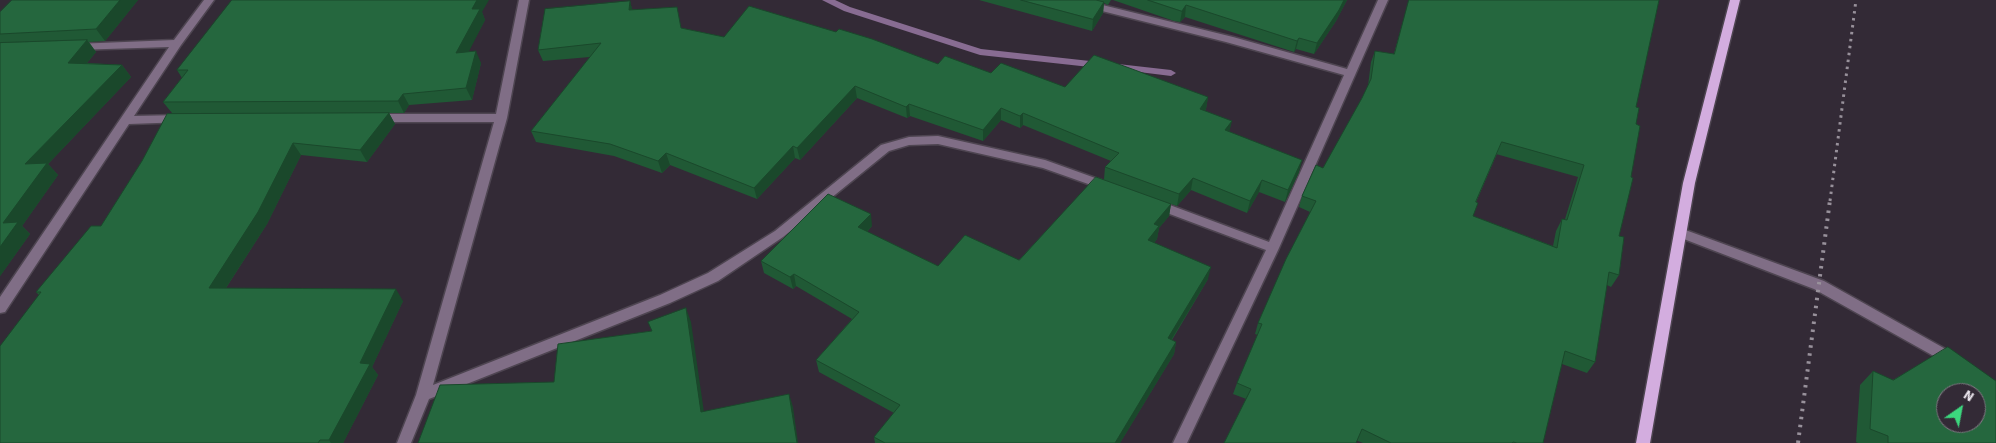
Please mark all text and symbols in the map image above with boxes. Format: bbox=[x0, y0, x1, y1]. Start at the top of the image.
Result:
north arrow bbox=[1936, 383, 1986, 433]
text: N bbox=[1959, 385, 1978, 407]

